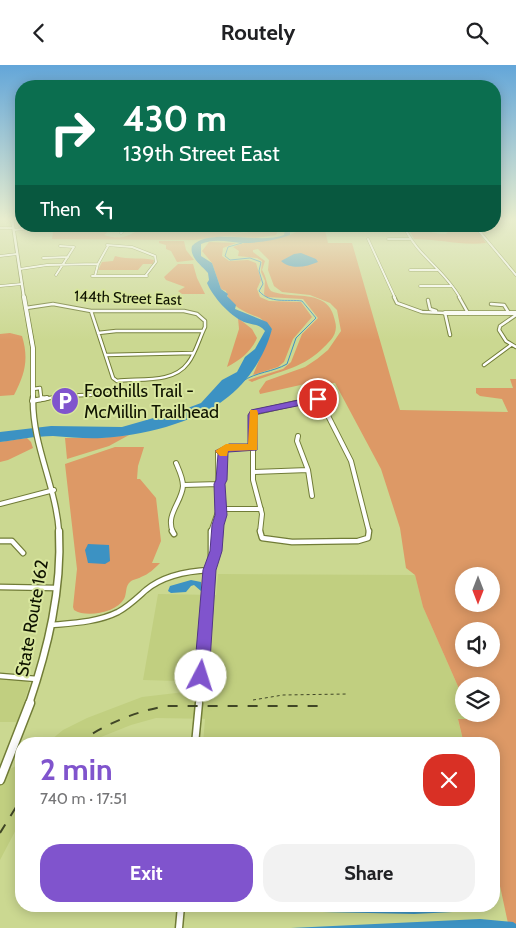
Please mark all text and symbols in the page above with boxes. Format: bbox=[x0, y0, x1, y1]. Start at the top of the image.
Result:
icon: back bbox=[25, 19, 53, 47]
text: Routely bbox=[221, 19, 295, 46]
icon: search bbox=[463, 19, 491, 47]
text: 430 m bbox=[123, 97, 227, 140]
icon: right bbox=[40, 100, 105, 165]
text: 139th Street East bbox=[123, 140, 280, 167]
icon: left bbox=[91, 195, 119, 223]
text: Then bbox=[40, 198, 81, 221]
street label: 144th Street East bbox=[74, 287, 182, 309]
pin bbox=[297, 378, 339, 420]
place label: Foothills Trail - McMillin Trailhead bbox=[84, 380, 219, 423]
icon: arrive bbox=[304, 385, 332, 413]
parking icon: Foothills Trail - McMillin Trailhead bbox=[50, 386, 80, 416]
street label: State Route 162 bbox=[11, 558, 53, 678]
north arrow bbox=[455, 567, 500, 613]
map controls bbox=[455, 567, 500, 722]
button: sound bbox=[455, 622, 500, 667]
position arrow bbox=[174, 649, 226, 701]
button: layers bbox=[455, 677, 500, 722]
text: 2 min bbox=[40, 751, 112, 788]
button: close bbox=[423, 754, 475, 806]
text: 740 m · 17:51 bbox=[40, 789, 127, 808]
button: Exit bbox=[40, 844, 253, 902]
button: Share bbox=[263, 844, 475, 902]

